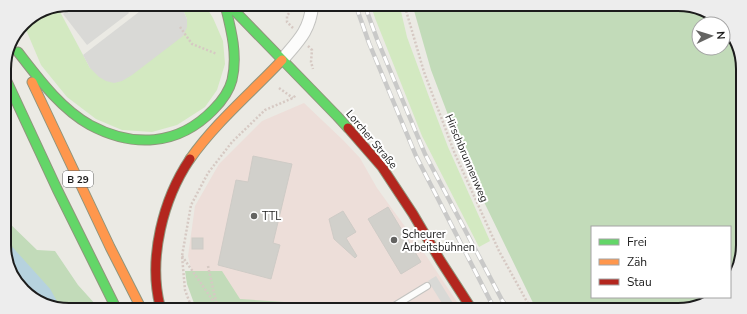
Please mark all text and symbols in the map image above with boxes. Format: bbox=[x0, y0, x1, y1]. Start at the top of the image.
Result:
north arrow bbox=[691, 16, 731, 56]
text: N bbox=[713, 31, 728, 40]
street label: Lorcher Straße bbox=[342, 107, 401, 172]
street label: Hirschbrunnenweg bbox=[441, 112, 492, 204]
road number: B 29 bbox=[63, 171, 93, 187]
place label: TTL bbox=[262, 209, 281, 224]
marker: TTL bbox=[249, 211, 259, 221]
legend bbox=[591, 226, 731, 298]
place label: Scheurer Arbeitsbühnen bbox=[402, 227, 475, 255]
text: Frei bbox=[627, 234, 647, 250]
marker: Scheurer Arbeitsbühnen bbox=[389, 235, 399, 245]
text: Zäh bbox=[627, 254, 647, 270]
text: Stau bbox=[627, 274, 652, 290]

